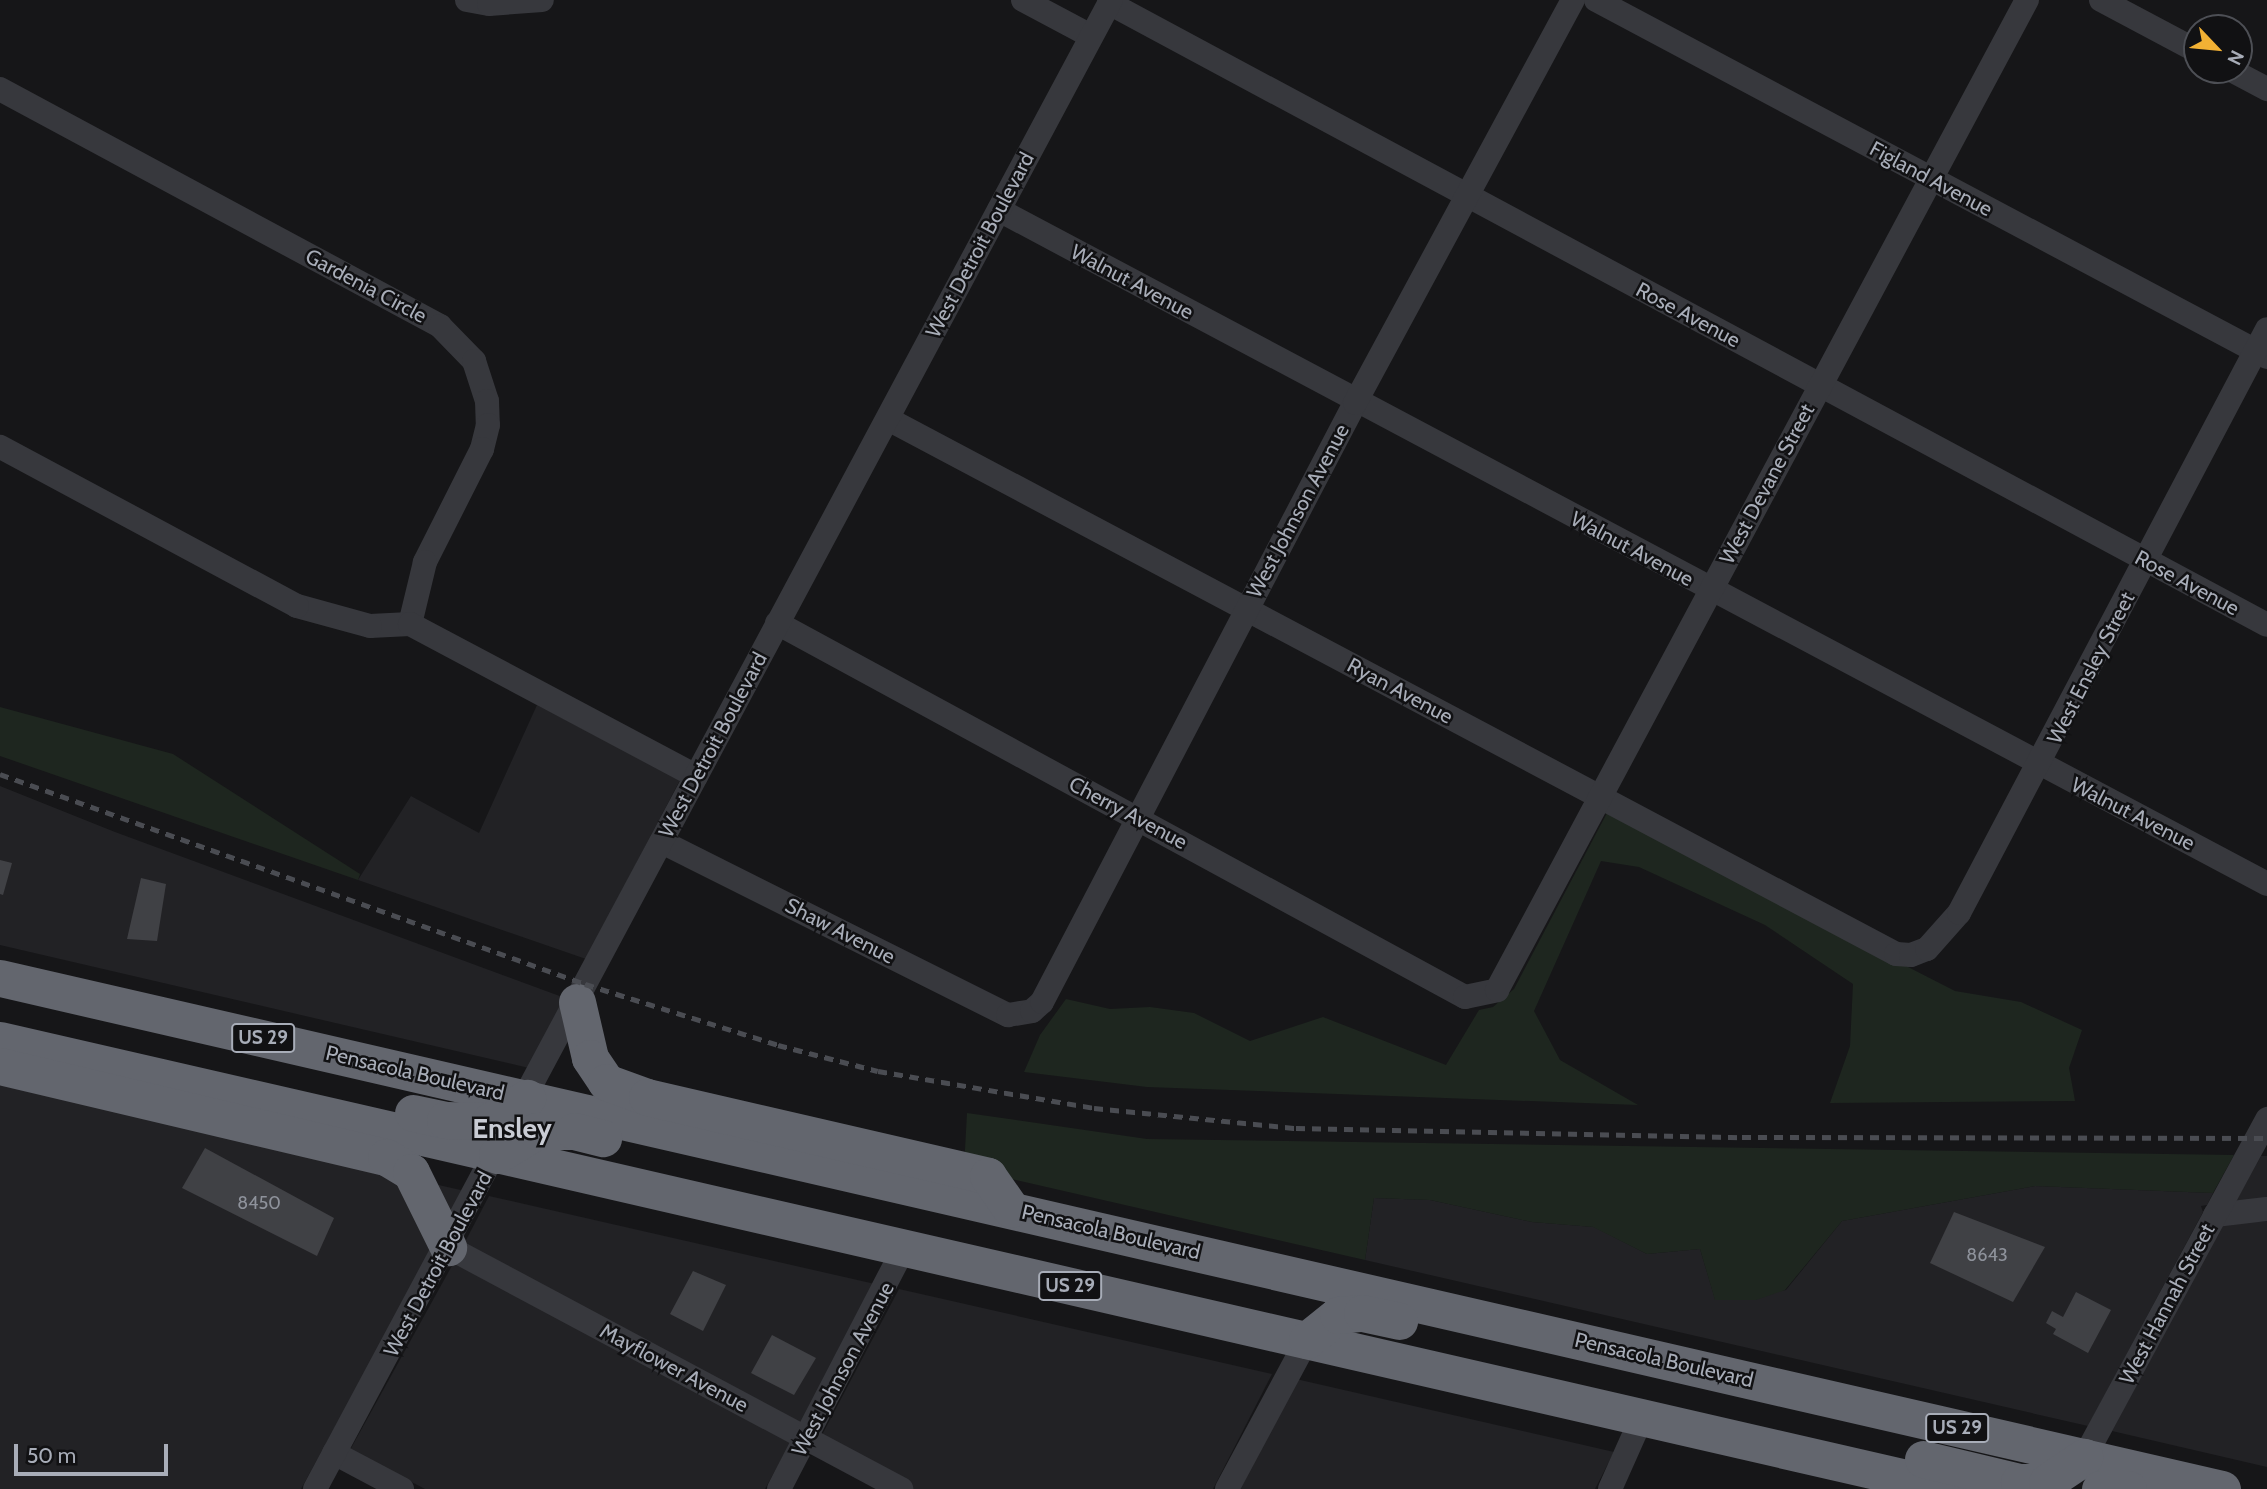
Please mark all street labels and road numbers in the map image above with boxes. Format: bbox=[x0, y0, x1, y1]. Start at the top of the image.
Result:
street label: Figland Avenue bbox=[1865, 136, 1997, 222]
street label: West Detroit Boulevard bbox=[920, 148, 1040, 342]
street label: Walnut Avenue bbox=[1066, 239, 1198, 325]
street label: Gardenia Circle bbox=[301, 244, 431, 328]
street label: Rose Avenue bbox=[1632, 277, 1744, 353]
street label: West Devane Street bbox=[1714, 400, 1820, 568]
street label: West Johnson Avenue bbox=[1241, 420, 1355, 602]
street label: Walnut Avenue bbox=[1566, 506, 1698, 592]
street label: Rose Avenue bbox=[2131, 545, 2243, 621]
street label: West Ensley Street bbox=[2042, 588, 2140, 748]
street label: West Detroit Boulevard bbox=[653, 648, 773, 842]
street label: Ryan Avenue bbox=[1343, 653, 1457, 729]
street label: Cherry Avenue bbox=[1065, 771, 1191, 855]
street label: Walnut Avenue bbox=[2067, 772, 2199, 856]
street label: Shaw Avenue bbox=[781, 893, 899, 969]
road number: US 29 bbox=[230, 1022, 296, 1054]
street label: Pensacola Boulevard bbox=[323, 1040, 507, 1106]
street label: West Detroit Boulevard bbox=[378, 1167, 498, 1361]
street label: Pensacola Boulevard bbox=[1019, 1199, 1203, 1265]
street label: West Hannah Street bbox=[2114, 1219, 2220, 1389]
road number: US 29 bbox=[1037, 1270, 1103, 1302]
street label: West Johnson Avenue bbox=[786, 1278, 900, 1460]
street label: Mayflower Avenue bbox=[596, 1318, 752, 1418]
street label: Pensacola Boulevard bbox=[1572, 1327, 1756, 1393]
road number: US 29 bbox=[1924, 1412, 1990, 1444]

